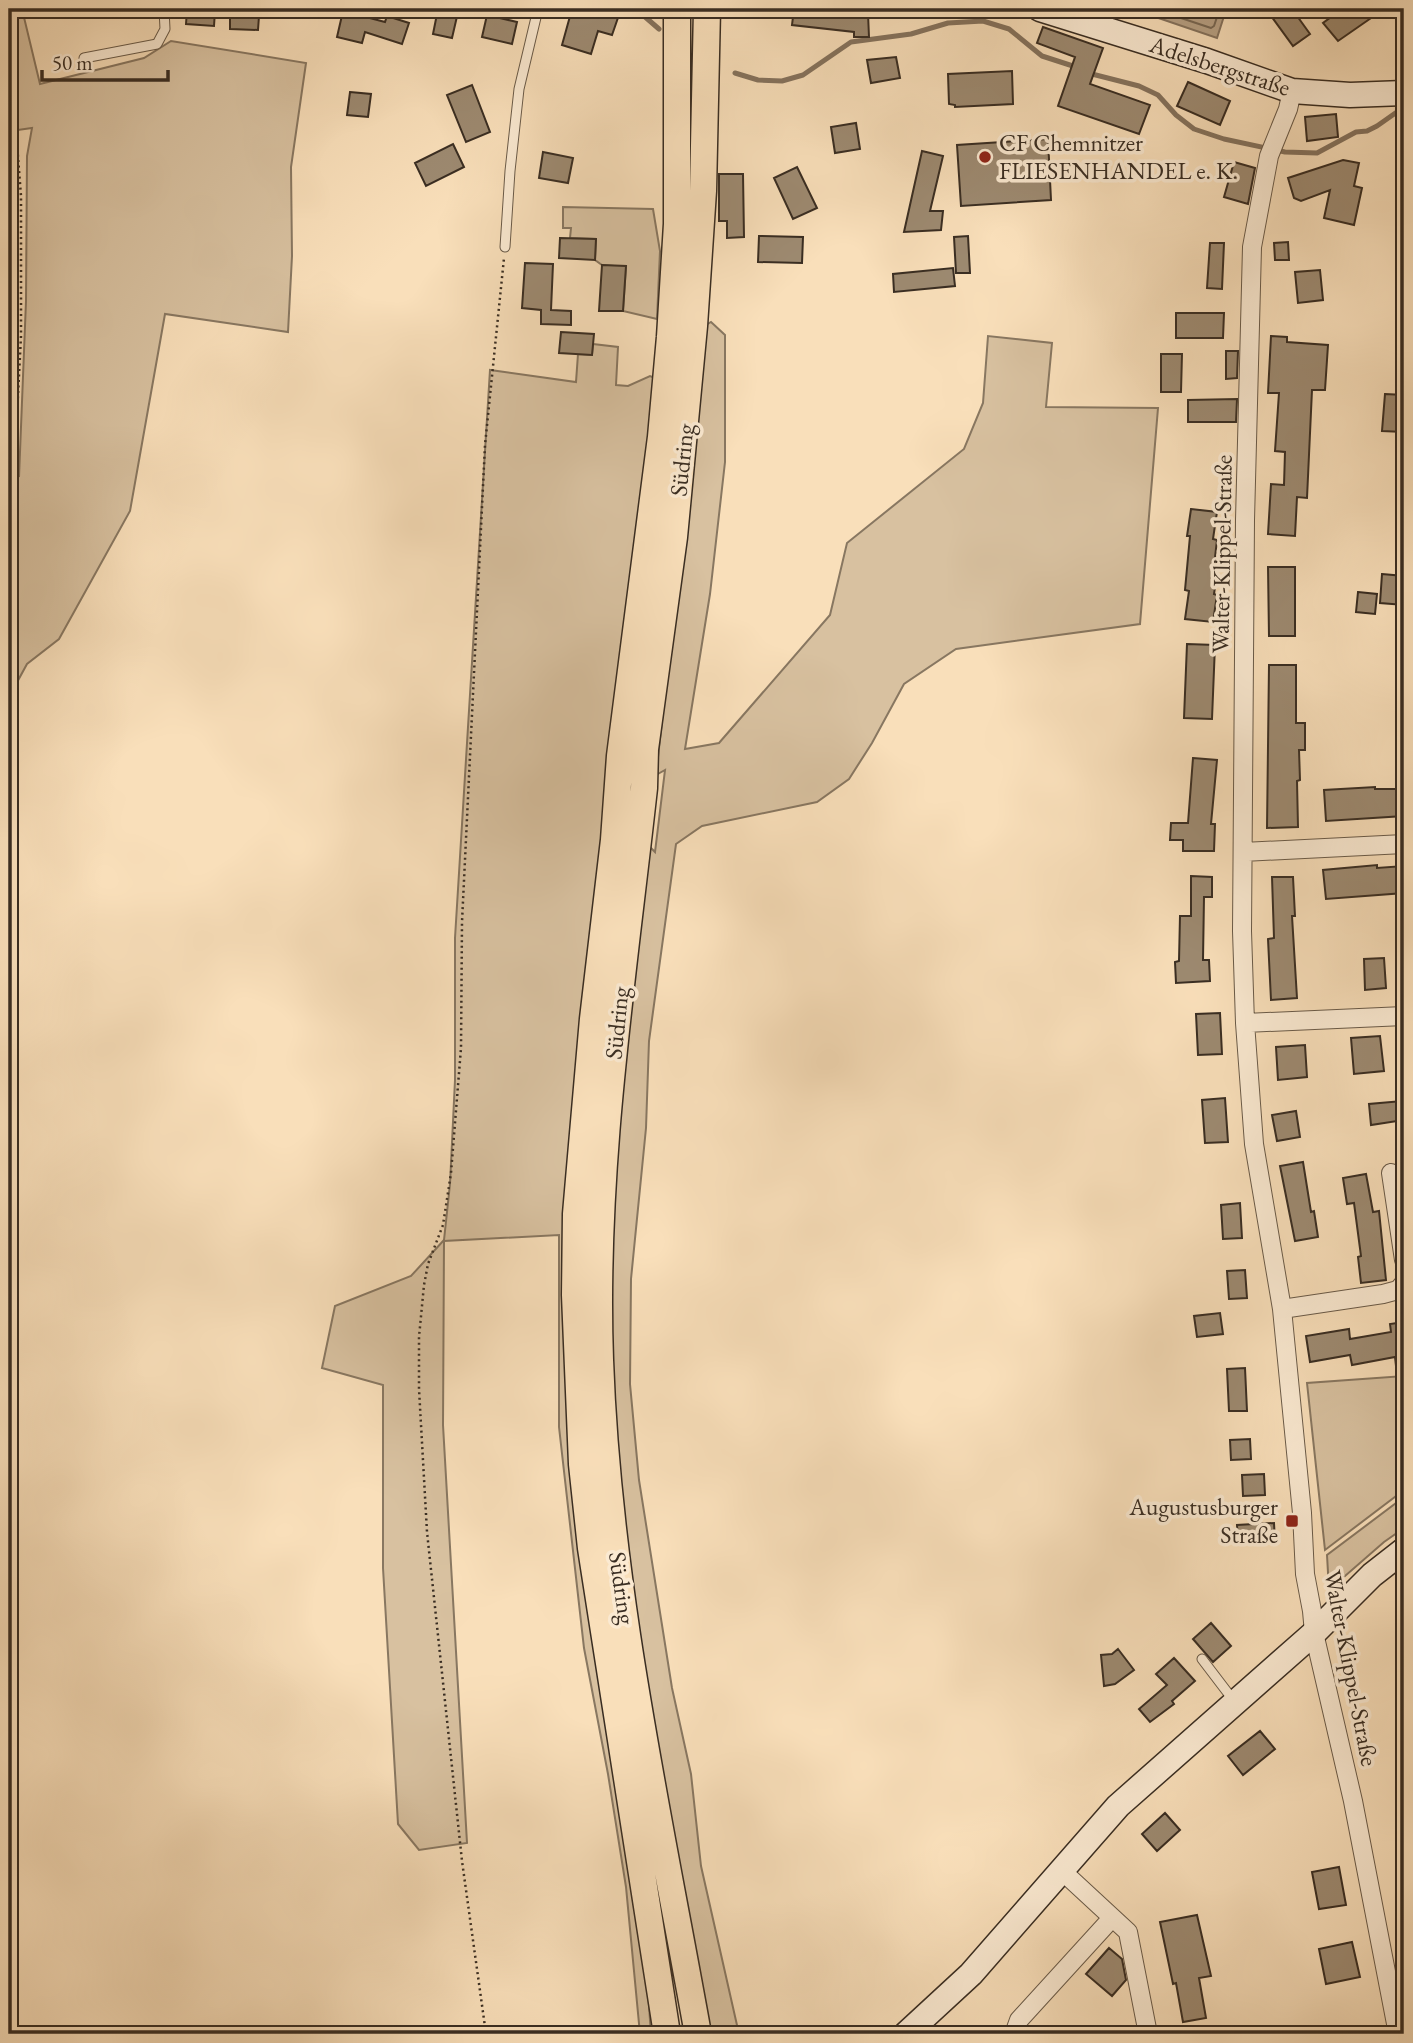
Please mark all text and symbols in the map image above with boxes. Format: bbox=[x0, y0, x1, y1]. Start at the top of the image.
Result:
street label: Adelsbergstraße bbox=[1145, 28, 1294, 103]
scale bar bbox=[42, 38, 168, 82]
text: 50 m bbox=[52, 49, 93, 76]
place label: CF Chemnitzer FLIESENHANDEL e. K. bbox=[999, 127, 1238, 186]
marker: CF Chemnitzer FLIESENHANDEL e. K. bbox=[977, 149, 993, 165]
street label: Südring bbox=[662, 421, 701, 498]
street label: Walter-Klippel-Straße bbox=[1204, 454, 1239, 654]
street label: Südring bbox=[597, 984, 636, 1061]
place label: Augustusburger Straße bbox=[1128, 1491, 1278, 1550]
marker: Augustusburger Straße bbox=[1284, 1513, 1300, 1529]
street label: Südring bbox=[602, 1550, 643, 1627]
street label: Walter-Klippel-Straße bbox=[1317, 1567, 1386, 1768]

